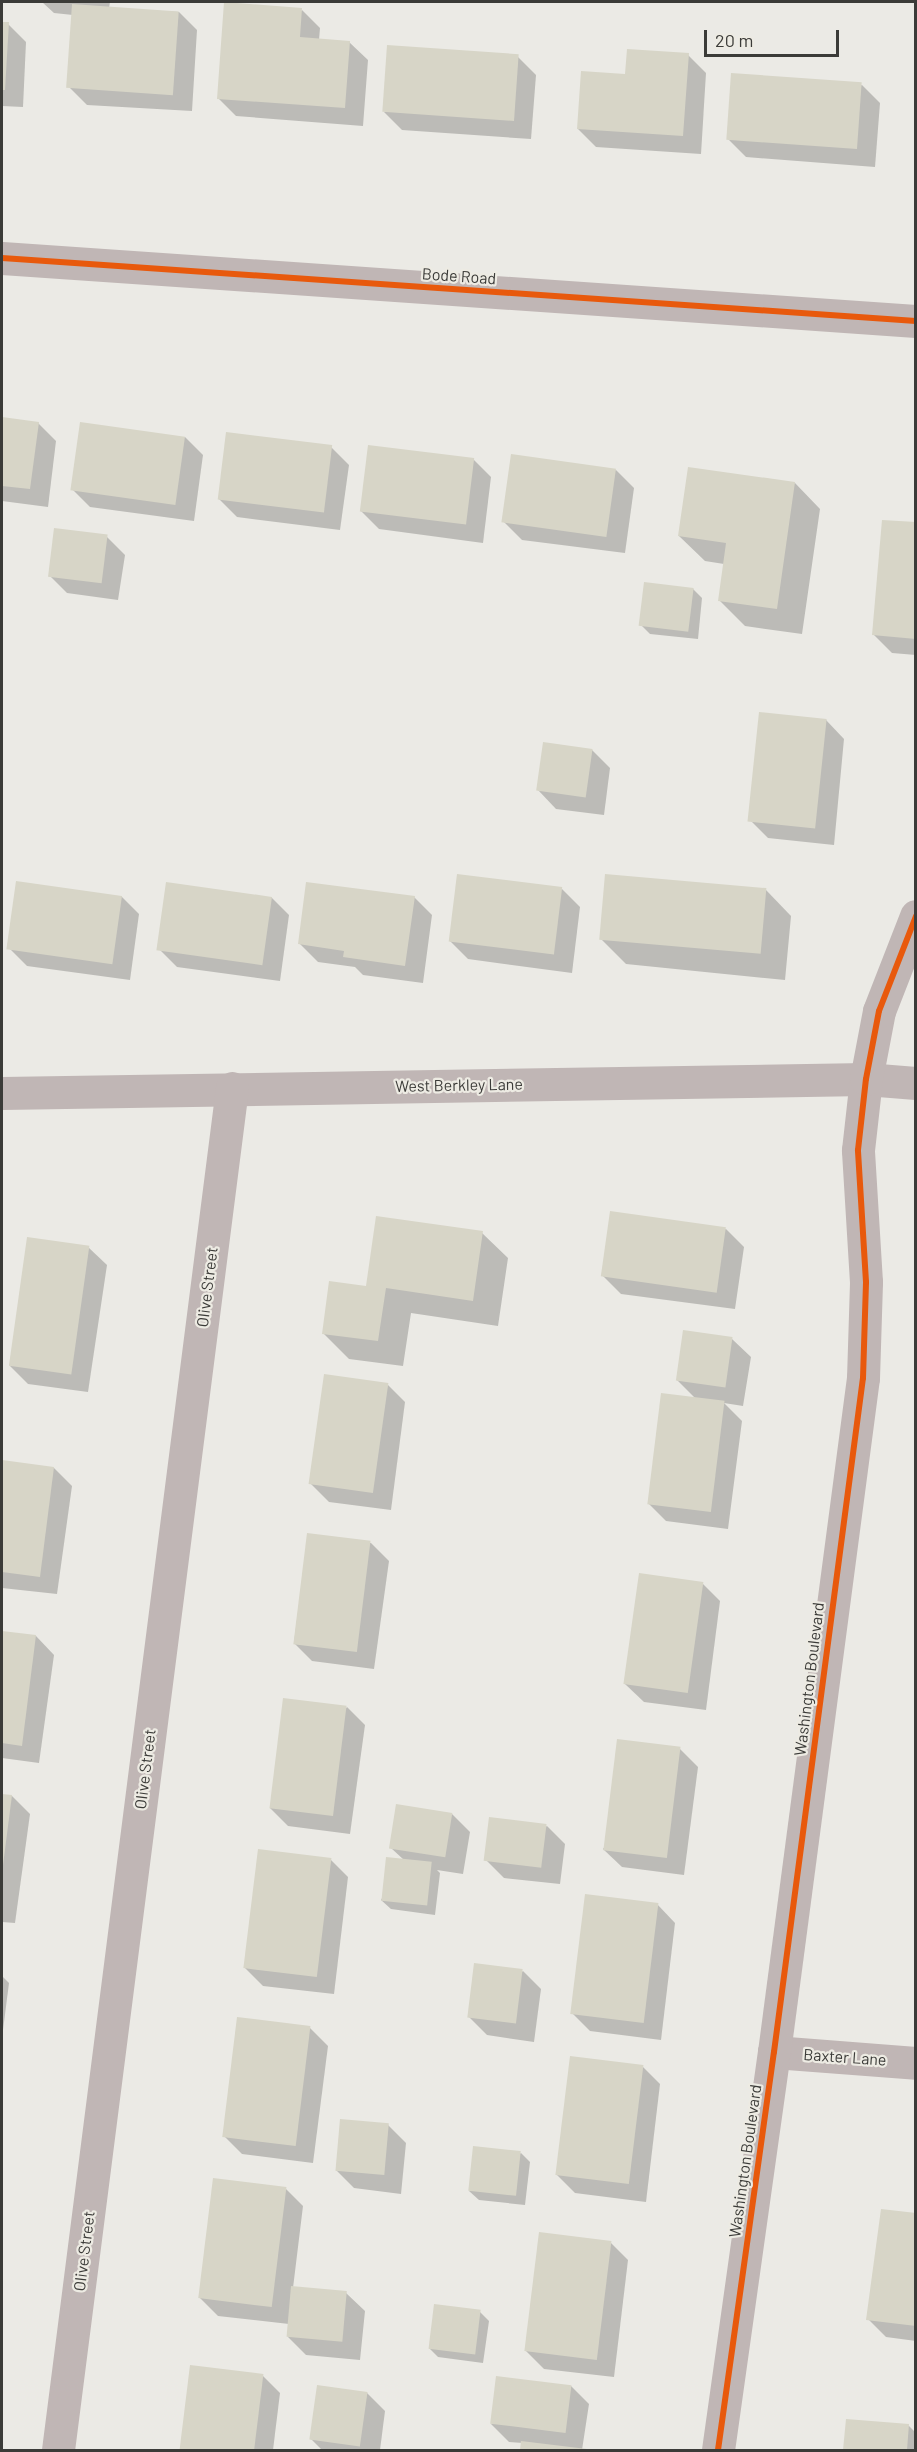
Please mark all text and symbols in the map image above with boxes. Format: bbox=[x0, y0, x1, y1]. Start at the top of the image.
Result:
scale bar bbox=[707, 18, 842, 56]
text: 20 m bbox=[715, 29, 753, 51]
street label: Bode Road bbox=[421, 264, 497, 288]
street label: West Berkley Lane bbox=[395, 1074, 523, 1096]
street label: Olive Street bbox=[193, 1246, 221, 1328]
street label: Washington Boulevard bbox=[790, 1601, 828, 1757]
street label: Olive Street bbox=[131, 1728, 159, 1810]
street label: Baxter Lane bbox=[803, 2045, 887, 2069]
street label: Washington Boulevard bbox=[725, 2083, 765, 2239]
street label: Olive Street bbox=[70, 2210, 98, 2292]

